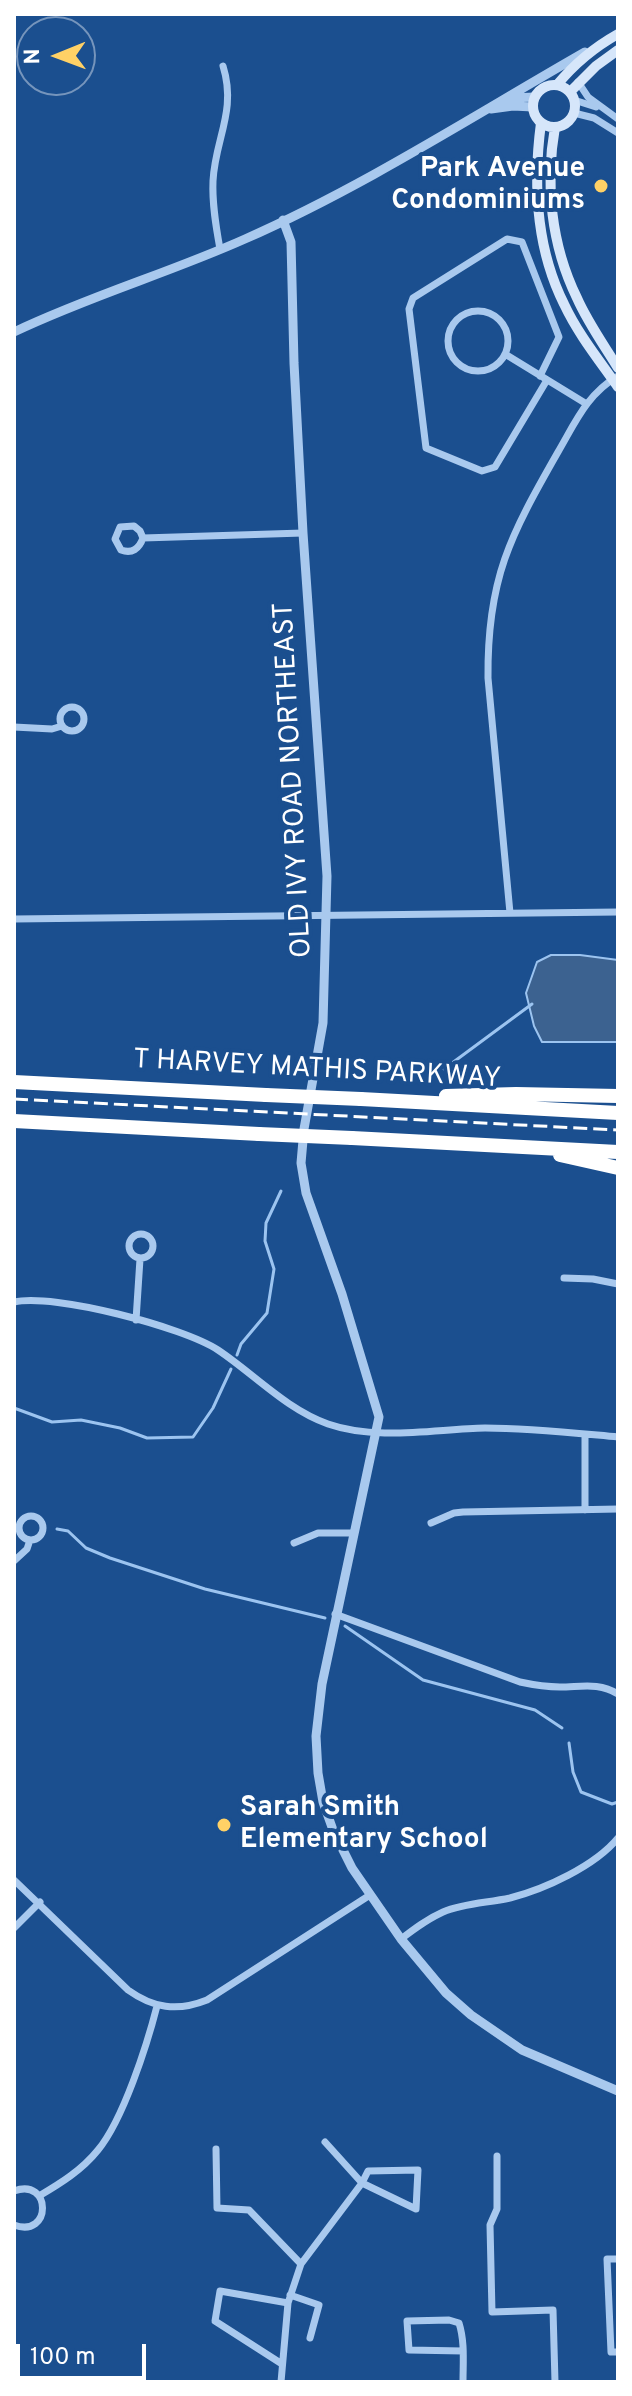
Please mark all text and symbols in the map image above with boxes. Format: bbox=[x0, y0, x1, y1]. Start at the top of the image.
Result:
north arrow bbox=[16, 16, 96, 96]
text: N bbox=[20, 48, 47, 65]
place label: Park Avenue Condominiums bbox=[391, 153, 585, 219]
marker: Park Avenue Condominiums bbox=[592, 177, 610, 195]
street label: OLD IVY ROAD NORTHEAST bbox=[269, 601, 321, 959]
street label: T HARVEY MATHIS PARKWAY bbox=[132, 1045, 502, 1097]
place label: Sarah Smith Elementary School bbox=[240, 1792, 488, 1858]
marker: Sarah Smith Elementary School bbox=[215, 1816, 233, 1834]
scale bar bbox=[20, 2328, 150, 2378]
text: 100 m bbox=[30, 2343, 96, 2373]

